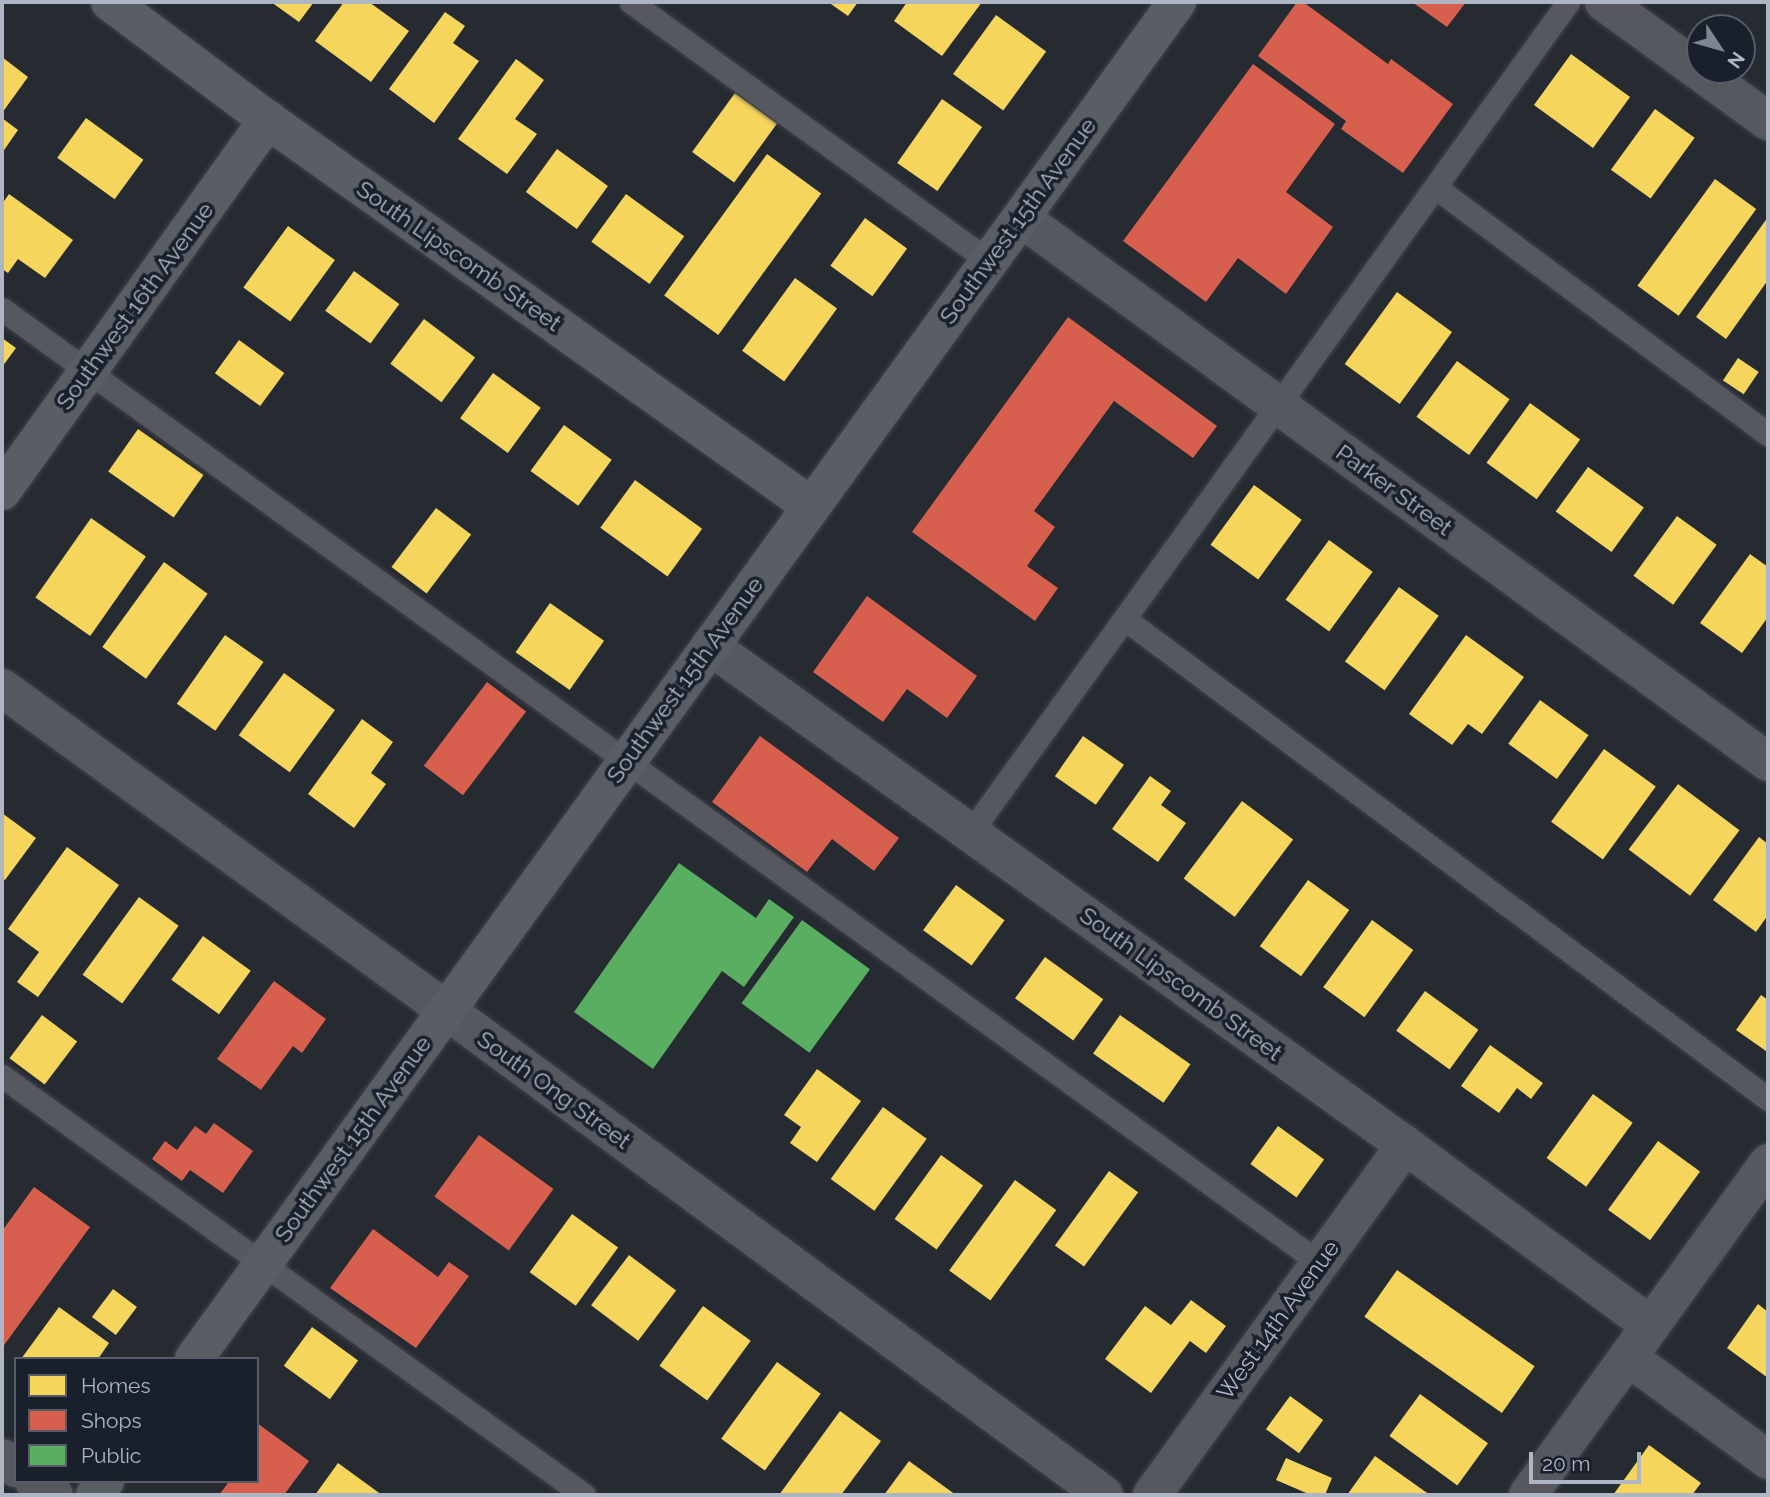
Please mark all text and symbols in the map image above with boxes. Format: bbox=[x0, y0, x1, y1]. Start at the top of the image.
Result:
north arrow bbox=[1686, 14, 1756, 84]
text: N bbox=[1723, 48, 1750, 72]
street label: Southwest 15th Avenue bbox=[934, 112, 1102, 330]
street label: South Lipscomb Street bbox=[351, 175, 567, 337]
street label: Southwest 16th Avenue bbox=[50, 197, 220, 415]
street label: Parker Street bbox=[1330, 438, 1458, 542]
street label: Southwest 15th Avenue bbox=[601, 571, 769, 789]
street label: South Lipscomb Street bbox=[1075, 901, 1287, 1067]
street label: South Ong Street bbox=[472, 1025, 636, 1155]
street label: Southwest 15th Avenue bbox=[269, 1030, 437, 1248]
street label: West 14th Avenue bbox=[1211, 1235, 1345, 1405]
legend bbox=[14, 1357, 259, 1483]
text: Homes bbox=[81, 1373, 151, 1398]
text: Shops bbox=[81, 1408, 142, 1433]
scale bar bbox=[1532, 1438, 1644, 1482]
text: Public bbox=[81, 1443, 141, 1468]
text: 20 m bbox=[1542, 1451, 1590, 1476]

